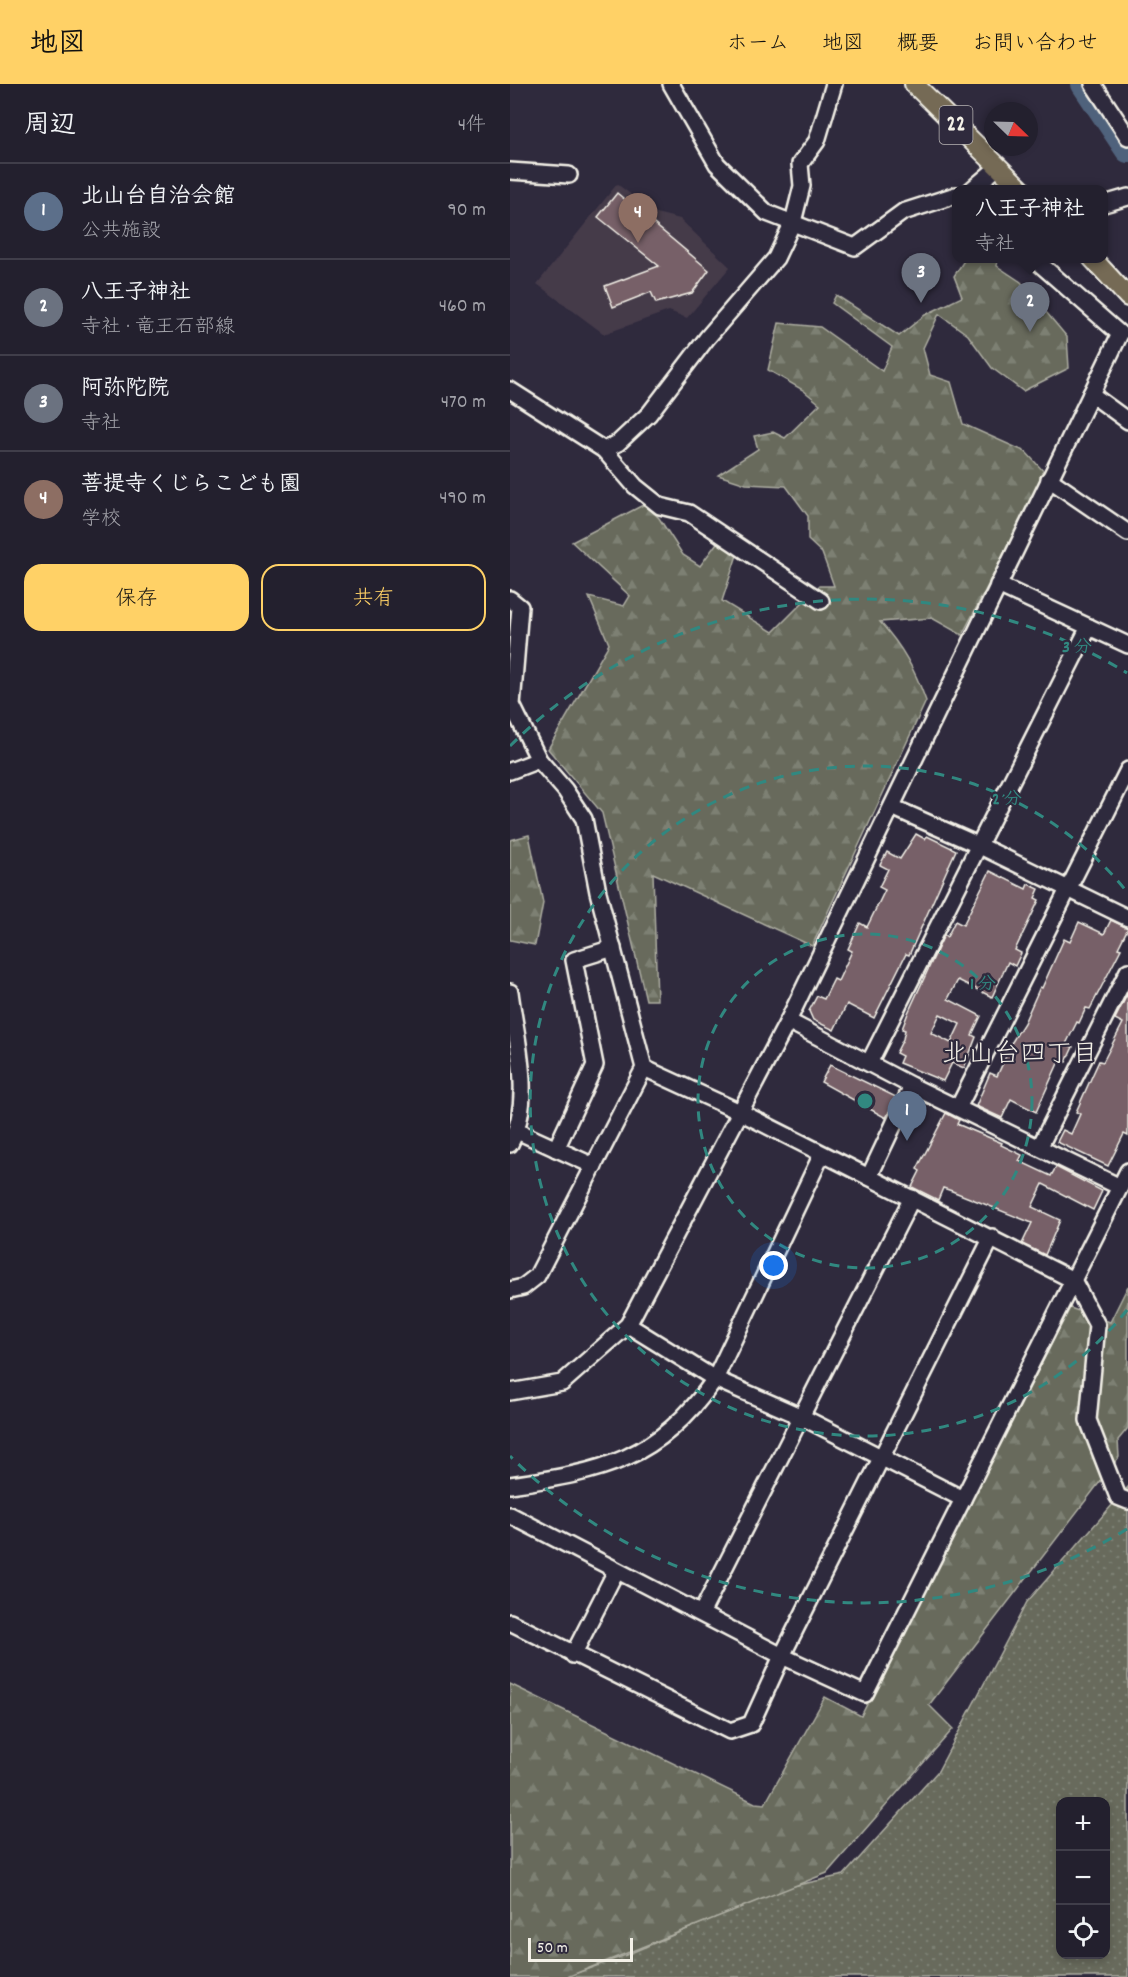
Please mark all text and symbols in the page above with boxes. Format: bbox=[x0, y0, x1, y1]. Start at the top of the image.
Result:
text: 地図 bbox=[30, 26, 86, 66]
text: ホーム bbox=[727, 30, 789, 60]
text: 地図 bbox=[822, 30, 864, 60]
text: 概要 bbox=[897, 30, 939, 60]
text: お問い合わせ bbox=[972, 30, 1098, 60]
north arrow bbox=[984, 102, 1038, 156]
road number: 22 bbox=[940, 106, 972, 144]
text: 周辺 bbox=[24, 108, 76, 145]
text: 4件 bbox=[458, 112, 486, 140]
text: 北山台自治会館 bbox=[81, 182, 235, 213]
popup bbox=[952, 185, 1108, 263]
pin: 4 bbox=[618, 194, 658, 243]
text: 八王子神社 bbox=[975, 195, 1085, 226]
text: 1 bbox=[41, 197, 46, 225]
text: 90 m bbox=[448, 197, 486, 225]
text: 公共施設 bbox=[81, 218, 161, 246]
text: 寺社 bbox=[975, 231, 1015, 259]
pin: 3 bbox=[902, 254, 940, 303]
text: 八王子神社 bbox=[81, 278, 191, 309]
pin: 2 bbox=[1010, 282, 1050, 332]
text: 2 bbox=[39, 293, 48, 321]
text: 460 m bbox=[439, 293, 486, 321]
text: 寺社 · 竜王石部線 bbox=[81, 314, 235, 342]
text: 阿弥陀院 bbox=[81, 374, 169, 405]
text: 3 bbox=[39, 389, 48, 417]
text: 470 m bbox=[441, 389, 486, 417]
text: 寺社 bbox=[81, 410, 121, 438]
text: 菩提寺くじらこども園 bbox=[81, 470, 301, 501]
text: 4 bbox=[39, 485, 48, 513]
text: 490 m bbox=[439, 485, 486, 513]
text: 学校 bbox=[81, 506, 121, 534]
button: 保存 bbox=[24, 564, 249, 631]
button: 共有 bbox=[261, 564, 486, 631]
text: 3 分 bbox=[1062, 636, 1092, 661]
text: 2 分 bbox=[992, 788, 1022, 813]
text: 1 分 bbox=[970, 973, 996, 998]
district label: 北山台四丁目 bbox=[942, 1037, 1098, 1074]
centre of rings bbox=[855, 1091, 875, 1111]
pin: 1 bbox=[888, 1092, 926, 1141]
your location bbox=[759, 1251, 788, 1280]
map controls bbox=[1056, 1797, 1110, 1959]
button: + bbox=[1056, 1797, 1110, 1851]
button: − bbox=[1056, 1851, 1110, 1905]
button: locate bbox=[1056, 1905, 1110, 1959]
scale bar bbox=[528, 1935, 633, 1962]
text: 50 m bbox=[537, 1937, 568, 1960]

